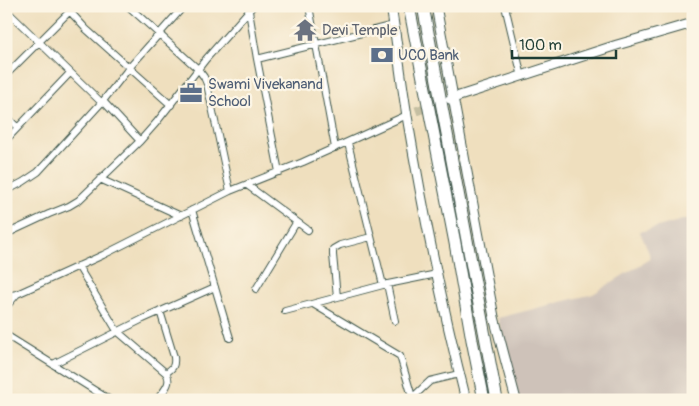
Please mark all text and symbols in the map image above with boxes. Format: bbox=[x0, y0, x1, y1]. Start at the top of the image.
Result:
temple icon: Devi Temple bbox=[292, 17, 318, 43]
place label: Devi Temple bbox=[322, 21, 398, 40]
scale bar bbox=[512, 28, 615, 60]
text: 100 m bbox=[519, 36, 562, 55]
bank icon: UCO Bank bbox=[369, 42, 395, 68]
place label: UCO Bank bbox=[398, 46, 460, 65]
place label: Swami Vivekanand School bbox=[208, 75, 323, 111]
office icon: Swami Vivekanand School bbox=[178, 80, 204, 106]

